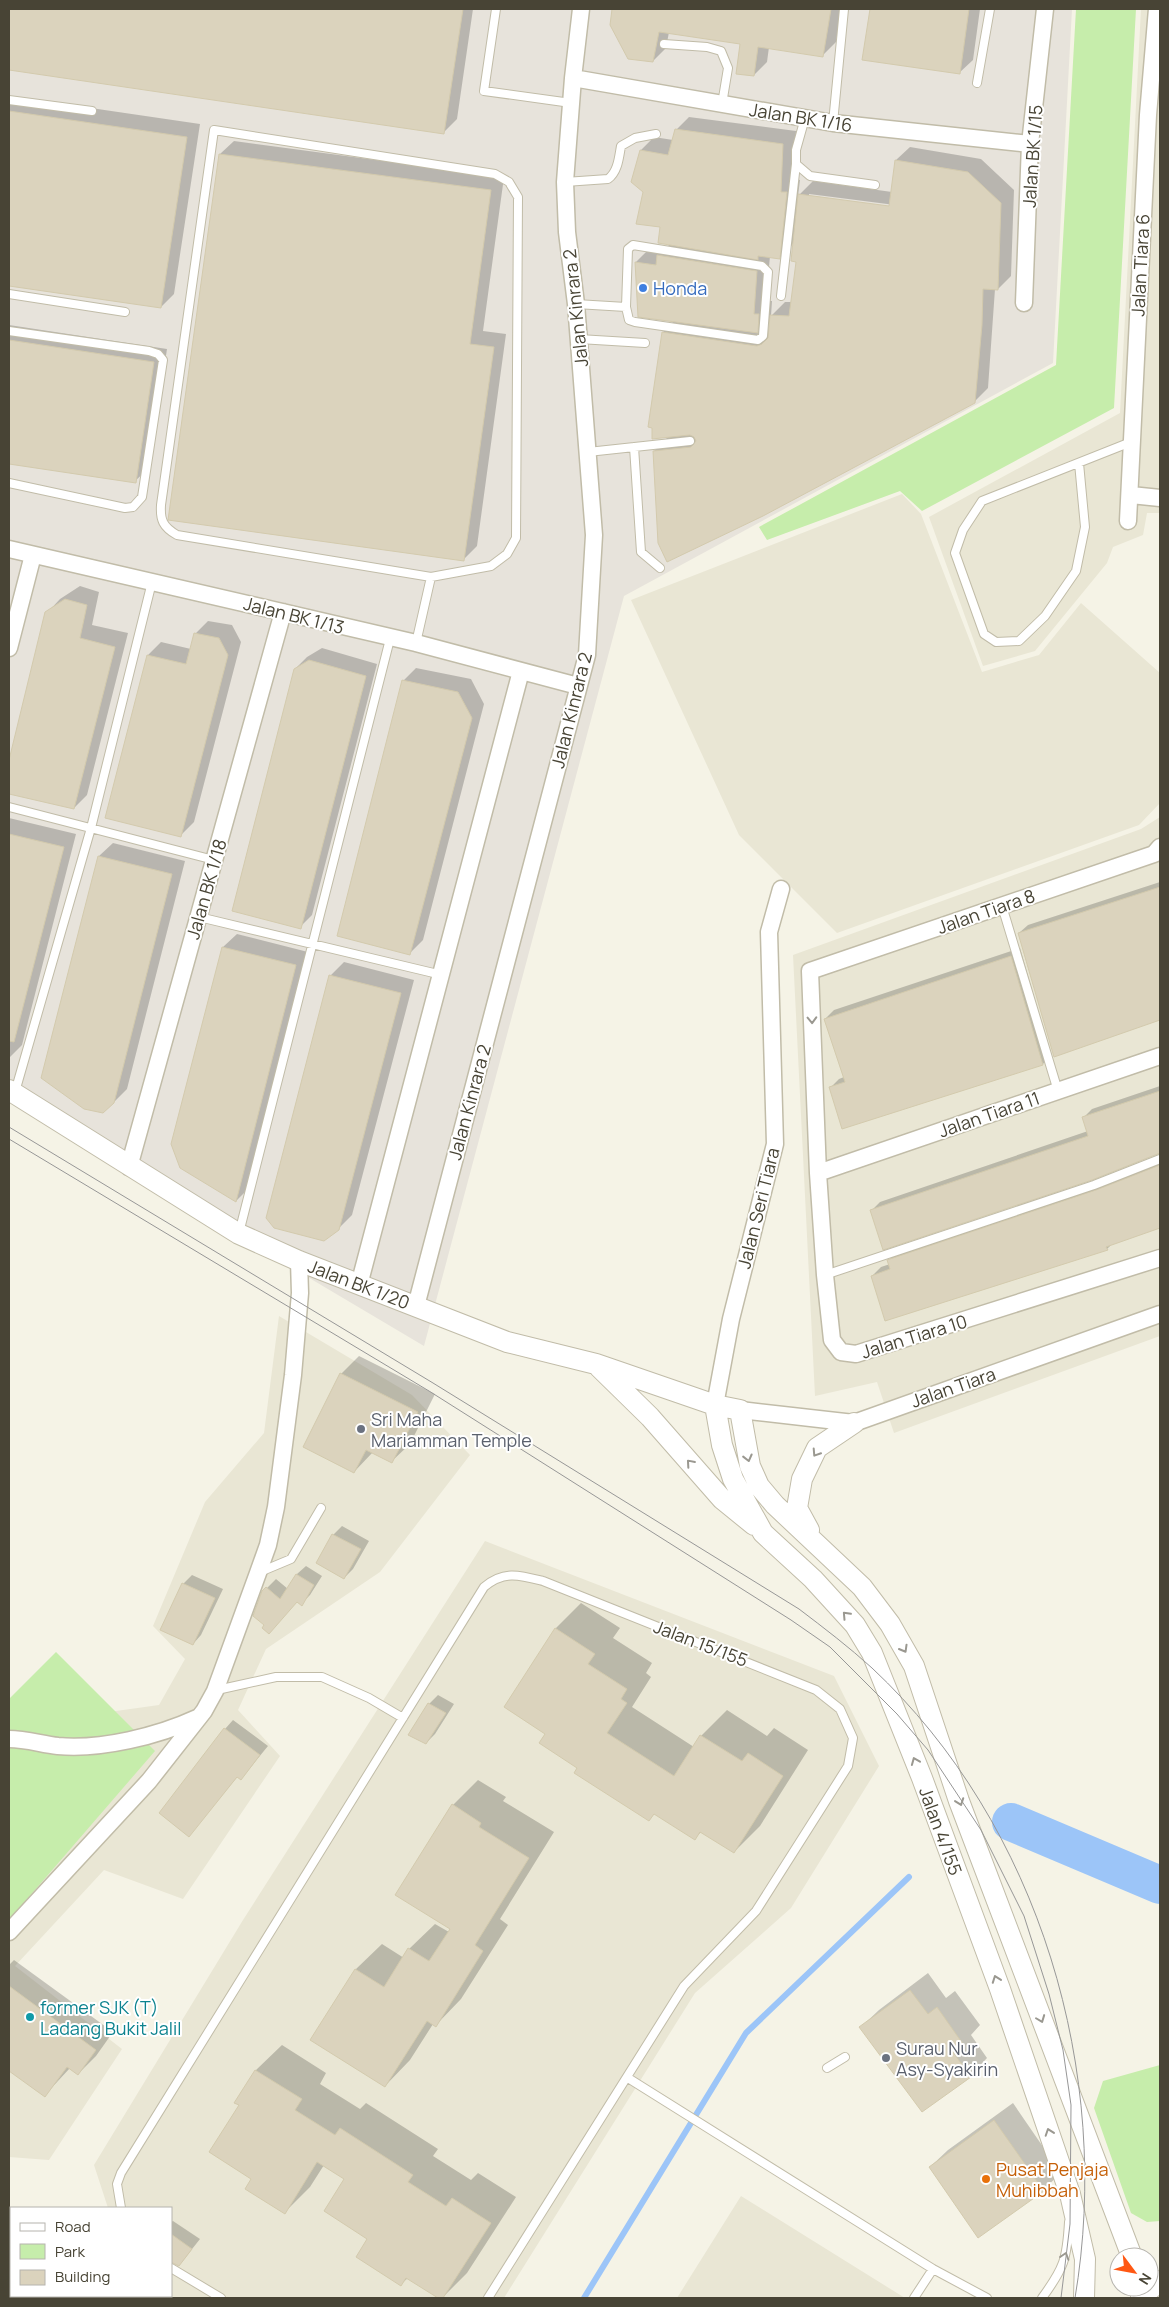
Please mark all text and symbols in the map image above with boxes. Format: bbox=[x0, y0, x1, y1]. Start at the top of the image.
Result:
street label: Jalan BK 1/16 bbox=[748, 97, 854, 137]
street label: Jalan BK 1/15 bbox=[1016, 104, 1048, 208]
street label: Jalan Tiara 6 bbox=[1125, 213, 1155, 317]
street label: Jalan Kinrara 2 bbox=[557, 248, 593, 368]
place label: Honda bbox=[653, 276, 707, 300]
marker: Honda bbox=[637, 282, 649, 294]
street label: Jalan BK 1/13 bbox=[241, 591, 347, 639]
street label: Jalan Kinrara 2 bbox=[545, 650, 597, 770]
street label: Jalan BK 1/18 bbox=[180, 836, 232, 942]
street label: Jalan Tiara 8 bbox=[934, 883, 1038, 939]
one-way arrow bbox=[807, 1016, 817, 1024]
street label: Jalan Kinrara 2 bbox=[442, 1042, 496, 1162]
street label: Jalan Tiara 11 bbox=[935, 1085, 1043, 1143]
street label: Jalan Seri Tiara bbox=[731, 1145, 785, 1271]
street label: Jalan BK 1/20 bbox=[305, 1254, 413, 1314]
street label: Jalan Tiara 10 bbox=[858, 1309, 970, 1363]
street label: Jalan Tiara bbox=[908, 1361, 998, 1413]
place label: Sri Maha Mariamman Temple bbox=[371, 1407, 532, 1452]
marker: Sri Maha Mariamman Temple bbox=[355, 1423, 367, 1435]
one-way arrow bbox=[813, 1447, 822, 1457]
one-way arrow bbox=[742, 1454, 753, 1463]
one-way arrow bbox=[688, 1460, 696, 1469]
one-way arrow bbox=[843, 1611, 852, 1620]
street label: Jalan 15/155 bbox=[650, 1614, 752, 1672]
one-way arrow bbox=[898, 1644, 908, 1653]
one-way arrow bbox=[911, 1757, 921, 1766]
street label: Jalan 4/155 bbox=[914, 1784, 968, 1878]
one-way arrow bbox=[954, 1797, 964, 1805]
one-way arrow bbox=[992, 1975, 1002, 1983]
place label: former SJK (T) Ladang Bukit Jalil bbox=[40, 1995, 181, 2040]
marker: former SJK (T) Ladang Bukit Jalil bbox=[24, 2011, 36, 2023]
one-way arrow bbox=[1035, 2015, 1045, 2023]
place label: Surau Nur Asy-Syakirin bbox=[896, 2036, 998, 2081]
marker: Surau Nur Asy-Syakirin bbox=[880, 2052, 892, 2064]
one-way arrow bbox=[1044, 2129, 1054, 2137]
place label: Pusat Penjaja Muhibbah bbox=[996, 2157, 1109, 2202]
marker: Pusat Penjaja Muhibbah bbox=[980, 2173, 992, 2185]
legend bbox=[10, 2207, 172, 2297]
text: Road bbox=[55, 2216, 91, 2237]
text: Park bbox=[55, 2241, 85, 2262]
north arrow bbox=[1109, 2247, 1159, 2297]
one-way arrow bbox=[1060, 2252, 1070, 2261]
text: Building bbox=[55, 2266, 110, 2287]
text: N bbox=[1135, 2270, 1156, 2288]

